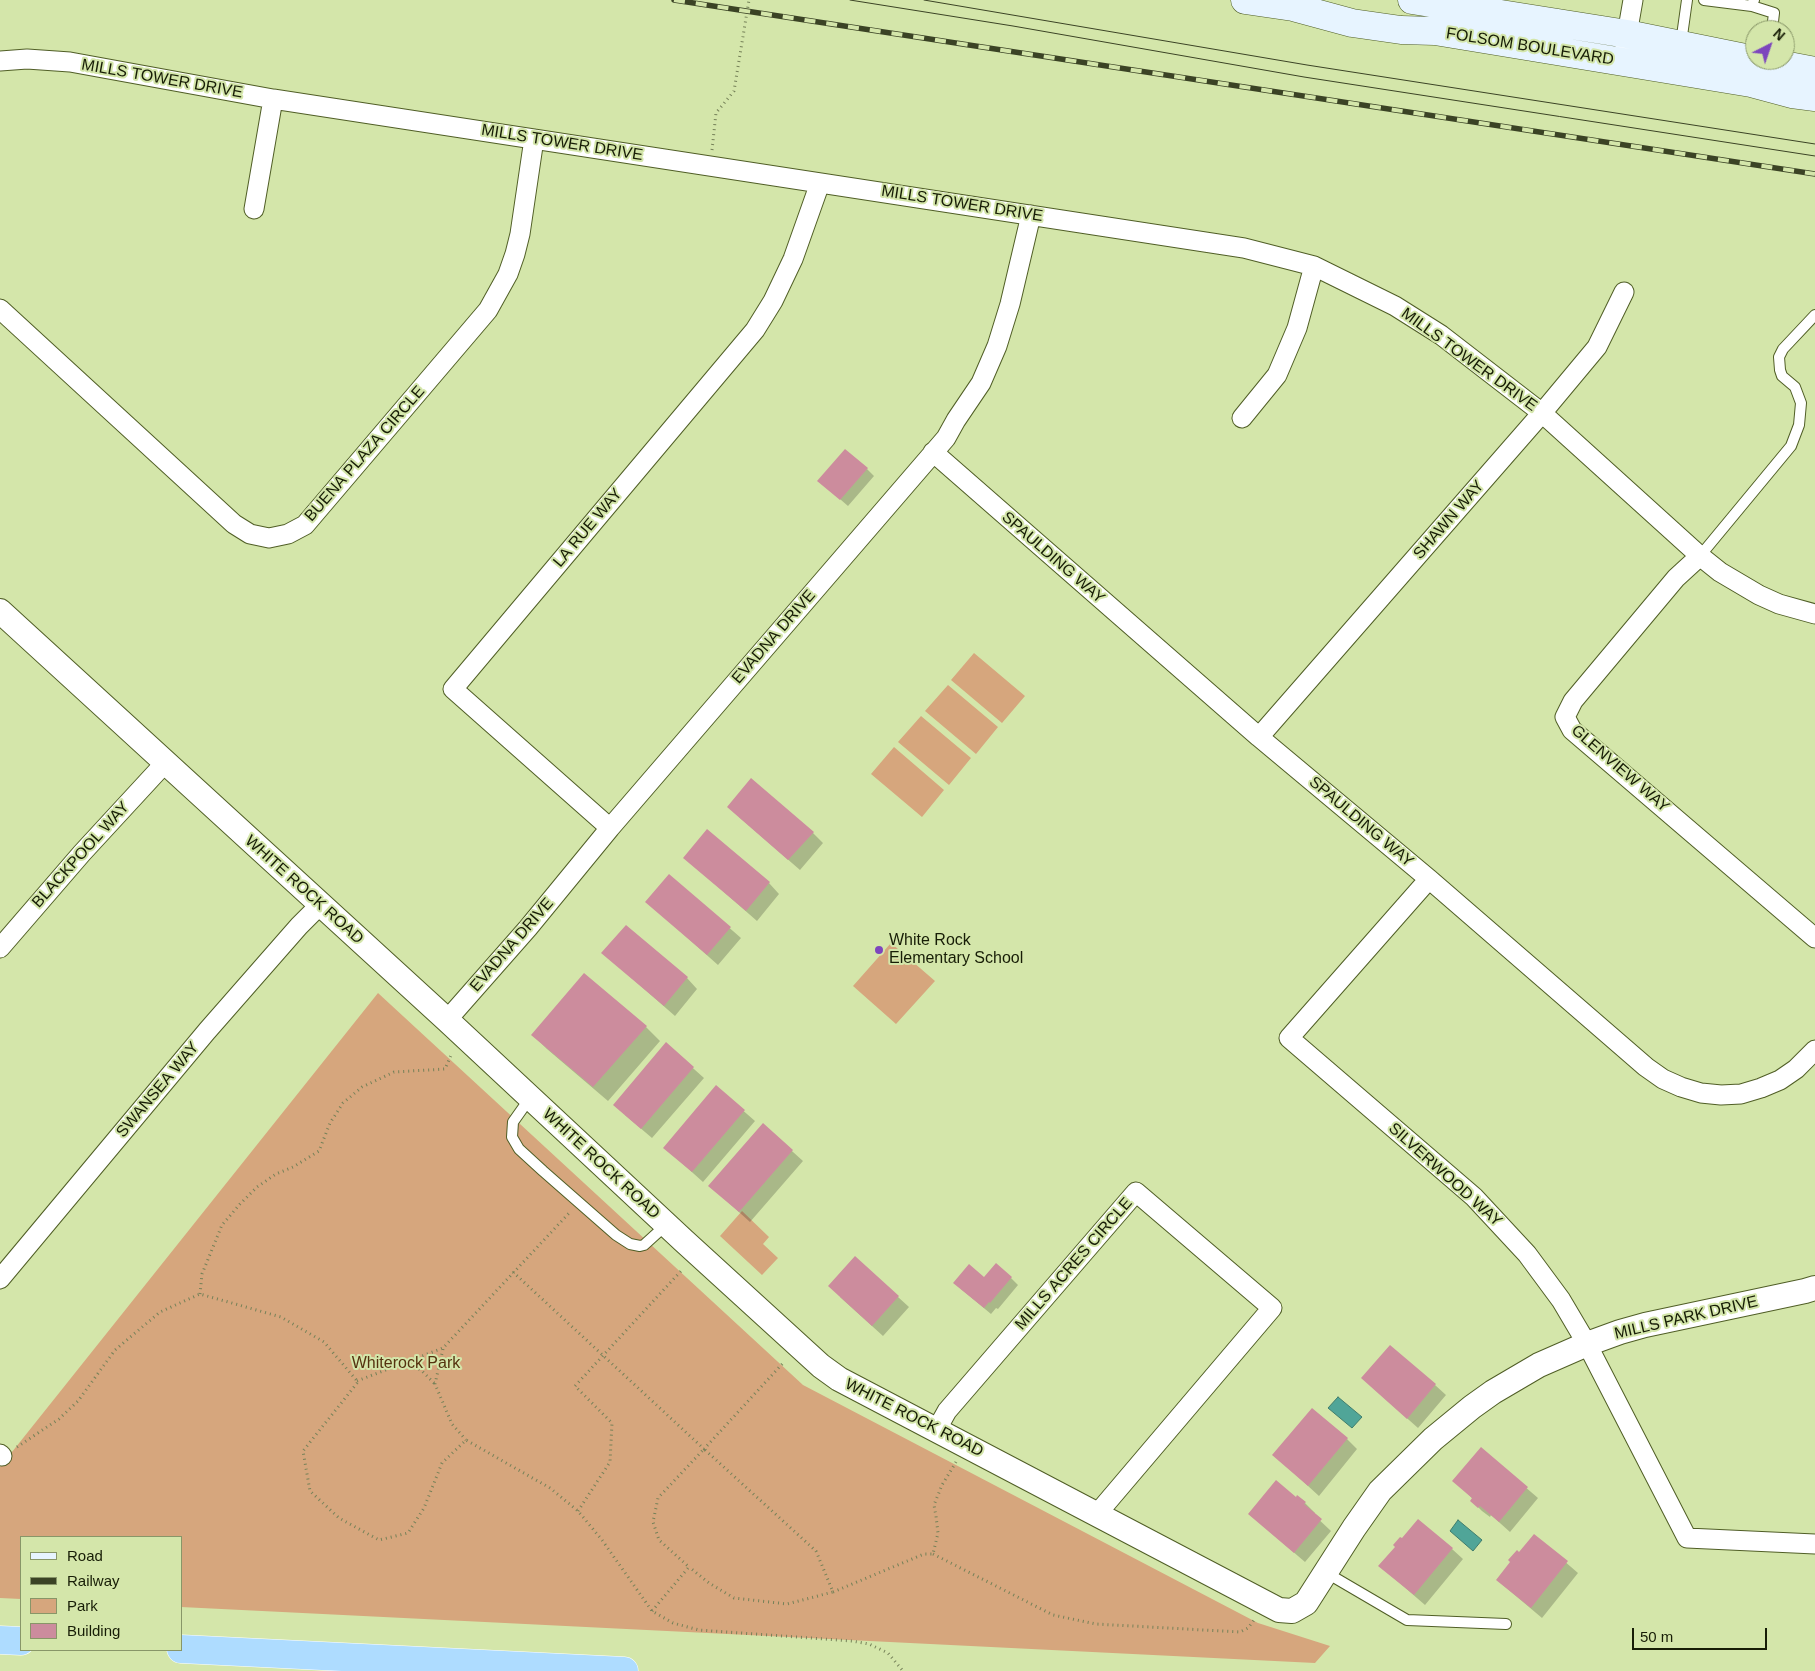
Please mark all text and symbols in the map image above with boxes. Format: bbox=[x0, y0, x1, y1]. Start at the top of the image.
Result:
north arrow bbox=[1745, 20, 1795, 70]
street label: FOLSOM BOULEVARD bbox=[1445, 24, 1615, 70]
text: N bbox=[1770, 25, 1788, 44]
street label: MILLS TOWER DRIVE bbox=[80, 55, 244, 103]
street label: MILLS TOWER DRIVE bbox=[480, 121, 644, 165]
street label: MILLS TOWER DRIVE bbox=[880, 182, 1044, 226]
street label: MILLS TOWER DRIVE bbox=[1397, 304, 1541, 416]
street label: BUENA PLAZA CIRCLE bbox=[301, 382, 429, 526]
street label: SHAWN WAY bbox=[1410, 477, 1488, 563]
street label: LA RUE WAY bbox=[550, 485, 626, 571]
street label: SPAULDING WAY bbox=[997, 508, 1109, 608]
street label: EVADNA DRIVE bbox=[728, 586, 820, 688]
street label: GLENVIEW WAY bbox=[1567, 721, 1673, 817]
street label: SPAULDING WAY bbox=[1305, 773, 1417, 871]
street label: BLACKPOOL WAY bbox=[28, 798, 134, 912]
street label: WHITE ROCK ROAD bbox=[241, 832, 367, 948]
street label: EVADNA DRIVE bbox=[466, 894, 558, 996]
place label: White Rock Elementary School bbox=[889, 931, 1023, 969]
marker: White Rock Elementary School bbox=[873, 944, 885, 956]
street label: SWANSEA WAY bbox=[113, 1038, 203, 1142]
street label: WHITE ROCK ROAD bbox=[539, 1105, 663, 1223]
street label: SILVERWOOD WAY bbox=[1384, 1119, 1506, 1231]
street label: MILLS ACRES CIRCLE bbox=[1011, 1194, 1137, 1334]
street label: MILLS PARK DRIVE bbox=[1613, 1292, 1759, 1344]
park label: Whiterock Park bbox=[352, 1354, 460, 1374]
street label: WHITE ROCK ROAD bbox=[842, 1375, 986, 1461]
legend bbox=[20, 1536, 182, 1651]
text: Road bbox=[67, 1547, 103, 1564]
text: Railway bbox=[67, 1572, 120, 1589]
text: Park bbox=[67, 1597, 98, 1614]
scale bar bbox=[1635, 1618, 1770, 1650]
text: Building bbox=[67, 1622, 120, 1639]
text: 50 m bbox=[1640, 1628, 1673, 1645]

